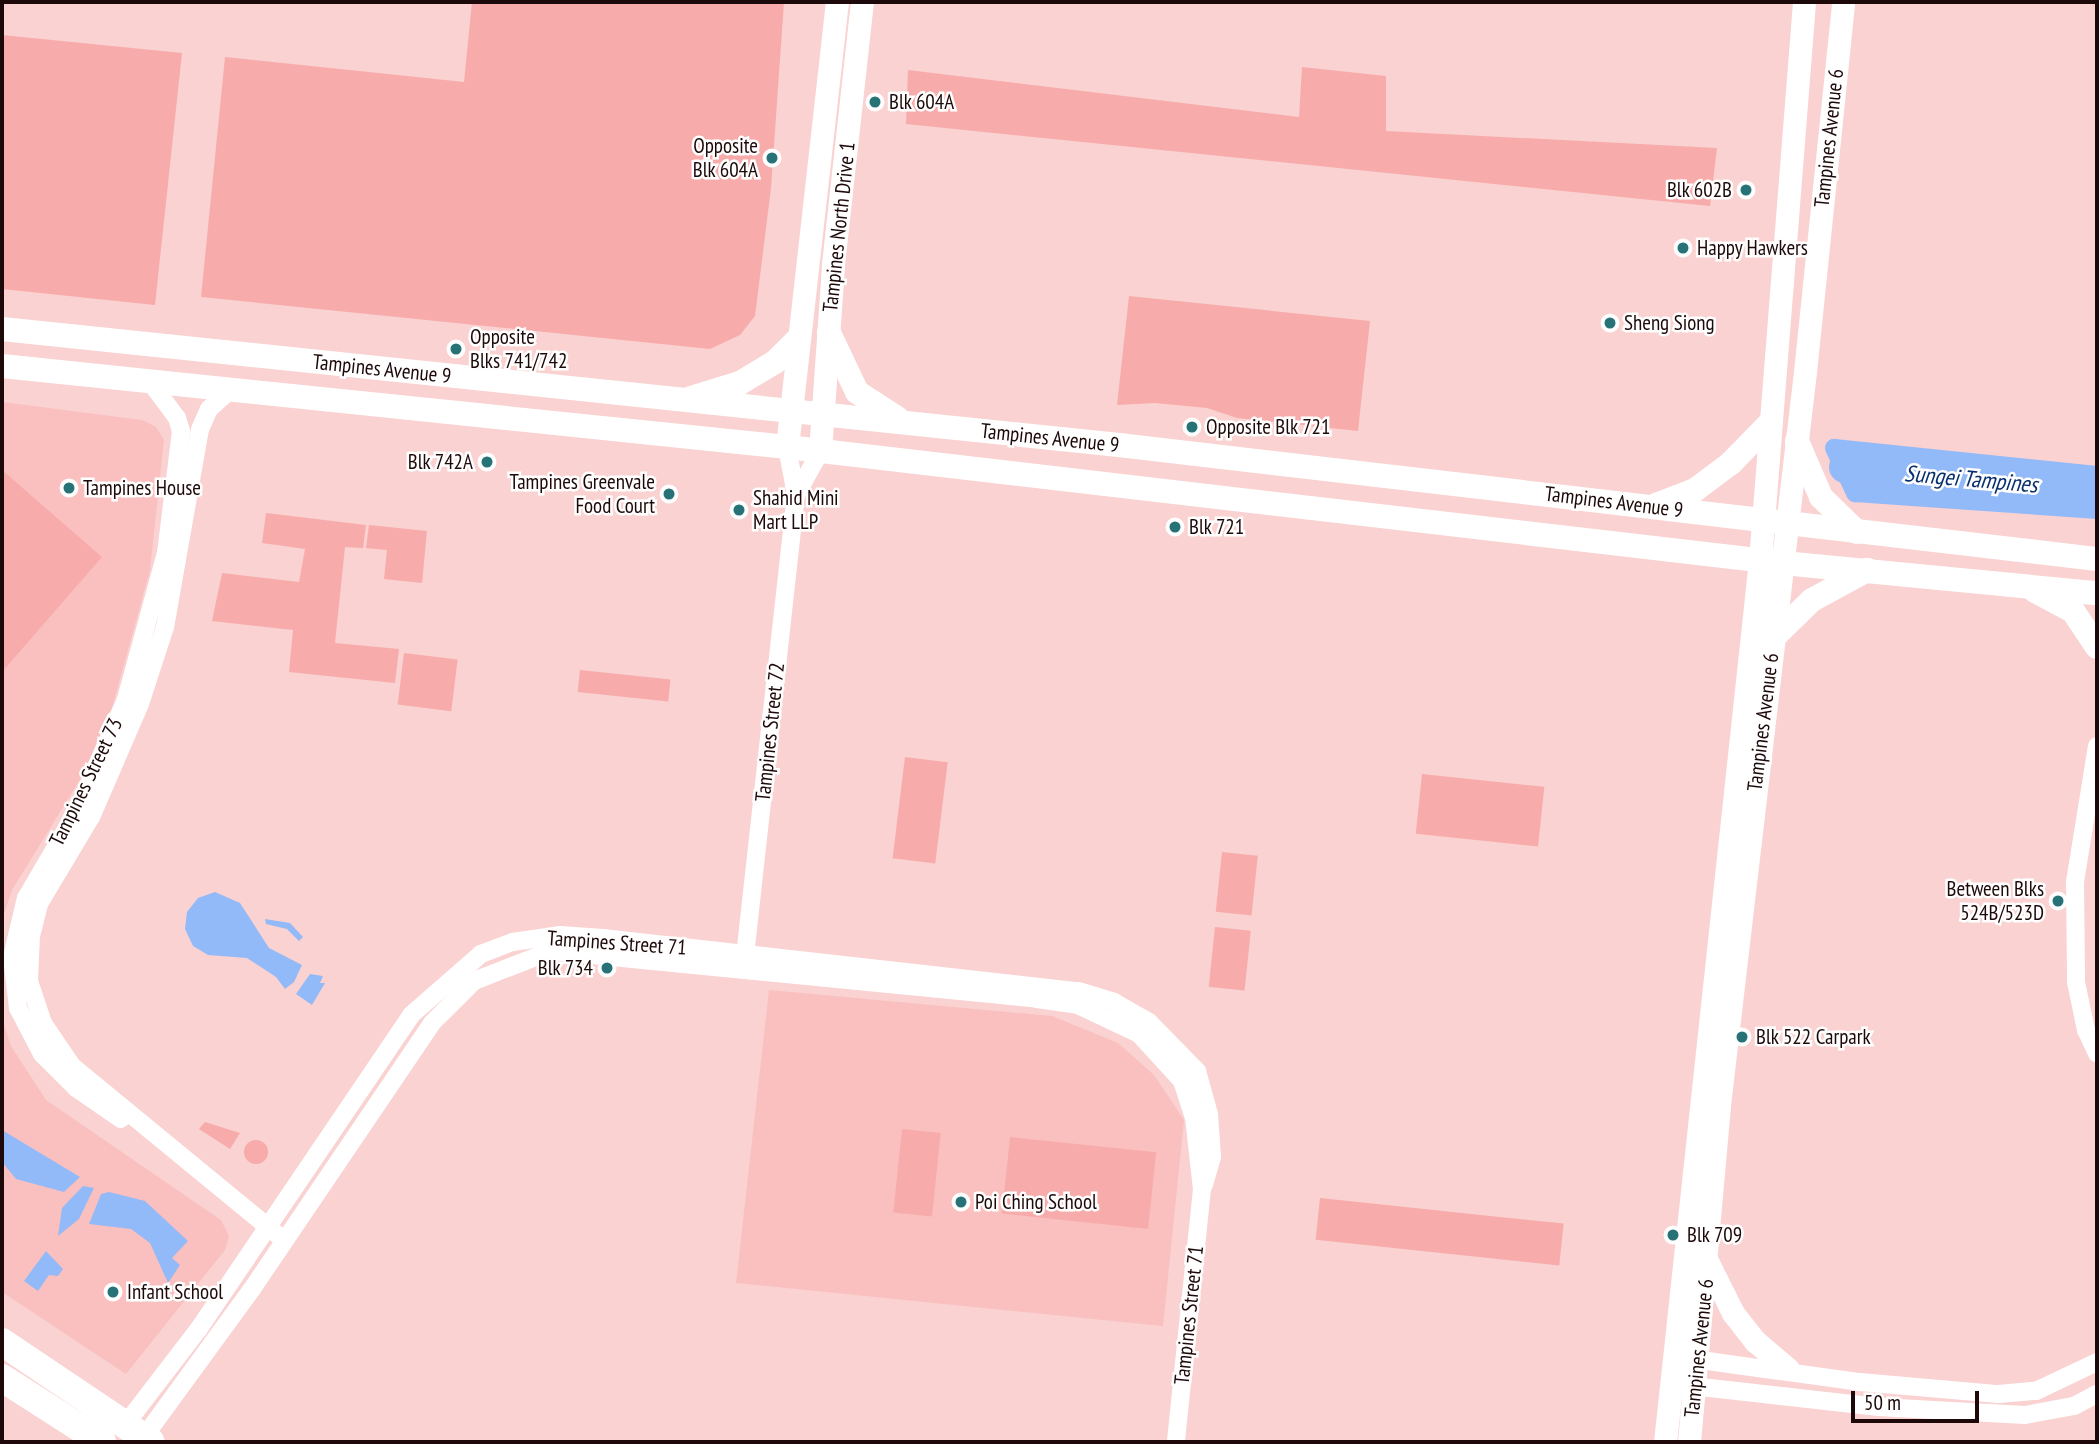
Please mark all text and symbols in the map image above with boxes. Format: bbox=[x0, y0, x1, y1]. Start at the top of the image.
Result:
street label: Tampines Avenue 6 bbox=[1809, 67, 1849, 209]
place label: Blk 604A bbox=[889, 89, 955, 115]
marker: Blk 604A bbox=[867, 94, 883, 110]
place label: Opposite Blk 604A bbox=[692, 133, 758, 183]
street label: Tampines North Drive 1 bbox=[818, 141, 860, 313]
marker: Opposite Blk 604A bbox=[764, 150, 780, 166]
place label: Blk 602B bbox=[1666, 177, 1732, 203]
marker: Blk 602B bbox=[1738, 182, 1754, 198]
place label: Happy Hawkers bbox=[1697, 235, 1809, 261]
marker: Happy Hawkers bbox=[1675, 240, 1691, 256]
place label: Sheng Siong bbox=[1624, 310, 1715, 336]
marker: Sheng Siong bbox=[1602, 315, 1618, 331]
place label: Opposite Blks 741/742 bbox=[470, 324, 567, 374]
marker: Opposite Blks 741/742 bbox=[448, 341, 464, 357]
street label: Tampines Avenue 9 bbox=[311, 349, 453, 389]
place label: Opposite Blk 721 bbox=[1206, 414, 1331, 440]
street label: Tampines Avenue 9 bbox=[979, 418, 1121, 458]
marker: Opposite Blk 721 bbox=[1184, 419, 1200, 435]
place label: Blk 742A bbox=[407, 449, 473, 475]
marker: Blk 742A bbox=[479, 454, 495, 470]
water label: Sungei Tampines bbox=[1903, 459, 2039, 499]
place label: Tampines Greenvale Food Court bbox=[510, 469, 655, 519]
place label: Tampines House bbox=[83, 475, 201, 501]
marker: Tampines House bbox=[61, 480, 77, 496]
street label: Tampines Avenue 9 bbox=[1543, 481, 1685, 523]
place label: Shahid Mini Mart LLP bbox=[753, 485, 839, 535]
marker: Tampines Greenvale Food Court bbox=[661, 486, 677, 502]
marker: Shahid Mini Mart LLP bbox=[731, 502, 747, 518]
place label: Blk 721 bbox=[1189, 514, 1245, 540]
marker: Blk 721 bbox=[1167, 519, 1183, 535]
street label: Tampines Avenue 6 bbox=[1742, 651, 1784, 793]
street label: Tampines Street 72 bbox=[750, 661, 790, 803]
street label: Tampines Street 73 bbox=[44, 714, 128, 850]
place label: Between Blks 524B/523D bbox=[1947, 876, 2044, 926]
marker: Between Blks 524B/523D bbox=[2050, 893, 2066, 909]
street label: Tampines Street 71 bbox=[546, 926, 688, 960]
place label: Blk 734 bbox=[537, 955, 593, 981]
marker: Blk 734 bbox=[599, 960, 615, 976]
place label: Blk 522 Carpark bbox=[1756, 1024, 1871, 1050]
marker: Blk 522 Carpark bbox=[1734, 1029, 1750, 1045]
place label: Poi Ching School bbox=[975, 1189, 1097, 1215]
marker: Poi Ching School bbox=[953, 1194, 969, 1210]
place label: Blk 709 bbox=[1687, 1222, 1743, 1248]
marker: Blk 709 bbox=[1665, 1227, 1681, 1243]
street label: Tampines Street 71 bbox=[1169, 1244, 1209, 1386]
street label: Tampines Avenue 6 bbox=[1679, 1277, 1719, 1419]
place label: Infant School bbox=[127, 1279, 223, 1305]
marker: Infant School bbox=[105, 1284, 121, 1300]
scale bar bbox=[1854, 1378, 1982, 1422]
text: 50 m bbox=[1864, 1389, 1901, 1416]

